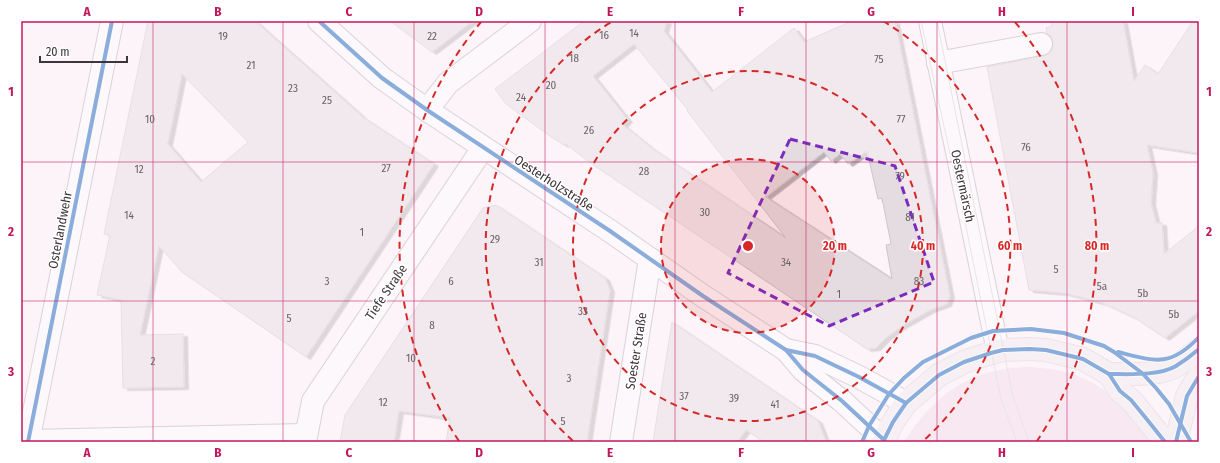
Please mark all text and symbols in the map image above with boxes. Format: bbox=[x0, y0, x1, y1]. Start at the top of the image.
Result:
text: A bbox=[82, 4, 91, 19]
text: B bbox=[214, 4, 222, 19]
text: C bbox=[346, 4, 353, 19]
text: D bbox=[475, 4, 483, 19]
text: E bbox=[607, 4, 613, 19]
text: F bbox=[738, 4, 744, 19]
text: G bbox=[867, 4, 875, 19]
text: H bbox=[998, 4, 1006, 19]
text: I bbox=[1131, 4, 1135, 19]
house number: 14 bbox=[629, 27, 639, 40]
house number: 16 bbox=[599, 29, 609, 42]
house number: 19 bbox=[218, 30, 228, 43]
house number: 22 bbox=[427, 30, 437, 43]
scale bar bbox=[40, 38, 127, 64]
text: 20 m bbox=[46, 45, 70, 59]
house number: 18 bbox=[569, 52, 579, 65]
house number: 75 bbox=[874, 53, 884, 66]
house number: 21 bbox=[247, 59, 255, 72]
house number: 20 bbox=[546, 79, 557, 92]
house number: 23 bbox=[288, 82, 298, 95]
text: 1 bbox=[8, 84, 14, 99]
text: 1 bbox=[1206, 84, 1212, 99]
house number: 24 bbox=[516, 91, 527, 104]
house number: 25 bbox=[322, 94, 332, 107]
house number: 10 bbox=[145, 113, 155, 126]
house number: 77 bbox=[897, 113, 906, 126]
house number: 26 bbox=[584, 124, 595, 137]
house number: 76 bbox=[1021, 141, 1031, 154]
street label: Oestermärsch bbox=[948, 148, 978, 224]
street label: Oesterholzstraße bbox=[512, 152, 596, 214]
house number: 27 bbox=[381, 162, 391, 175]
house number: 12 bbox=[134, 163, 144, 176]
house number: 28 bbox=[639, 165, 650, 178]
house number: 79 bbox=[895, 170, 905, 183]
street label: Osterlandwehr bbox=[45, 190, 75, 270]
house number: 30 bbox=[700, 206, 711, 219]
house number: 14 bbox=[124, 209, 134, 222]
house number: 81 bbox=[905, 211, 915, 224]
text: 2 bbox=[7, 224, 14, 239]
text: 2 bbox=[1205, 224, 1212, 239]
house number: 1 bbox=[360, 226, 364, 239]
house number: 29 bbox=[490, 233, 500, 246]
centre of rings bbox=[741, 239, 755, 253]
text: 20 m bbox=[822, 239, 847, 253]
text: 40 m bbox=[911, 239, 935, 253]
text: 60 m bbox=[998, 239, 1022, 253]
text: 80 m bbox=[1085, 239, 1109, 253]
house number: 31 bbox=[535, 256, 544, 269]
house number: 34 bbox=[781, 256, 792, 269]
street label: Tiefe Straße bbox=[362, 261, 410, 323]
house number: 5 bbox=[1053, 263, 1059, 276]
house number: 3 bbox=[325, 275, 330, 288]
house number: 6 bbox=[448, 275, 454, 288]
house number: 83 bbox=[914, 275, 924, 288]
house number: 5a bbox=[1097, 280, 1107, 293]
house number: 5b bbox=[1138, 287, 1149, 300]
house number: 1 bbox=[837, 288, 841, 301]
house number: 33 bbox=[578, 305, 588, 318]
house number: 5b bbox=[1169, 308, 1180, 321]
street label: Soester Straße bbox=[622, 311, 650, 391]
house number: 5 bbox=[286, 312, 292, 325]
house number: 8 bbox=[429, 319, 435, 332]
house number: 10 bbox=[406, 352, 416, 365]
house number: 2 bbox=[151, 355, 156, 368]
text: 3 bbox=[7, 364, 14, 379]
text: 3 bbox=[1205, 364, 1212, 379]
house number: 3 bbox=[567, 372, 572, 385]
house number: 37 bbox=[679, 390, 689, 403]
house number: 39 bbox=[729, 392, 739, 405]
house number: 12 bbox=[378, 396, 388, 409]
house number: 41 bbox=[770, 398, 780, 411]
house number: 5 bbox=[560, 415, 566, 428]
text: A bbox=[82, 445, 91, 460]
text: B bbox=[214, 445, 222, 460]
text: C bbox=[346, 445, 353, 460]
text: D bbox=[475, 445, 483, 460]
text: E bbox=[607, 445, 613, 460]
text: F bbox=[738, 445, 744, 460]
text: G bbox=[867, 445, 875, 460]
text: H bbox=[998, 445, 1006, 460]
text: I bbox=[1131, 445, 1135, 460]

